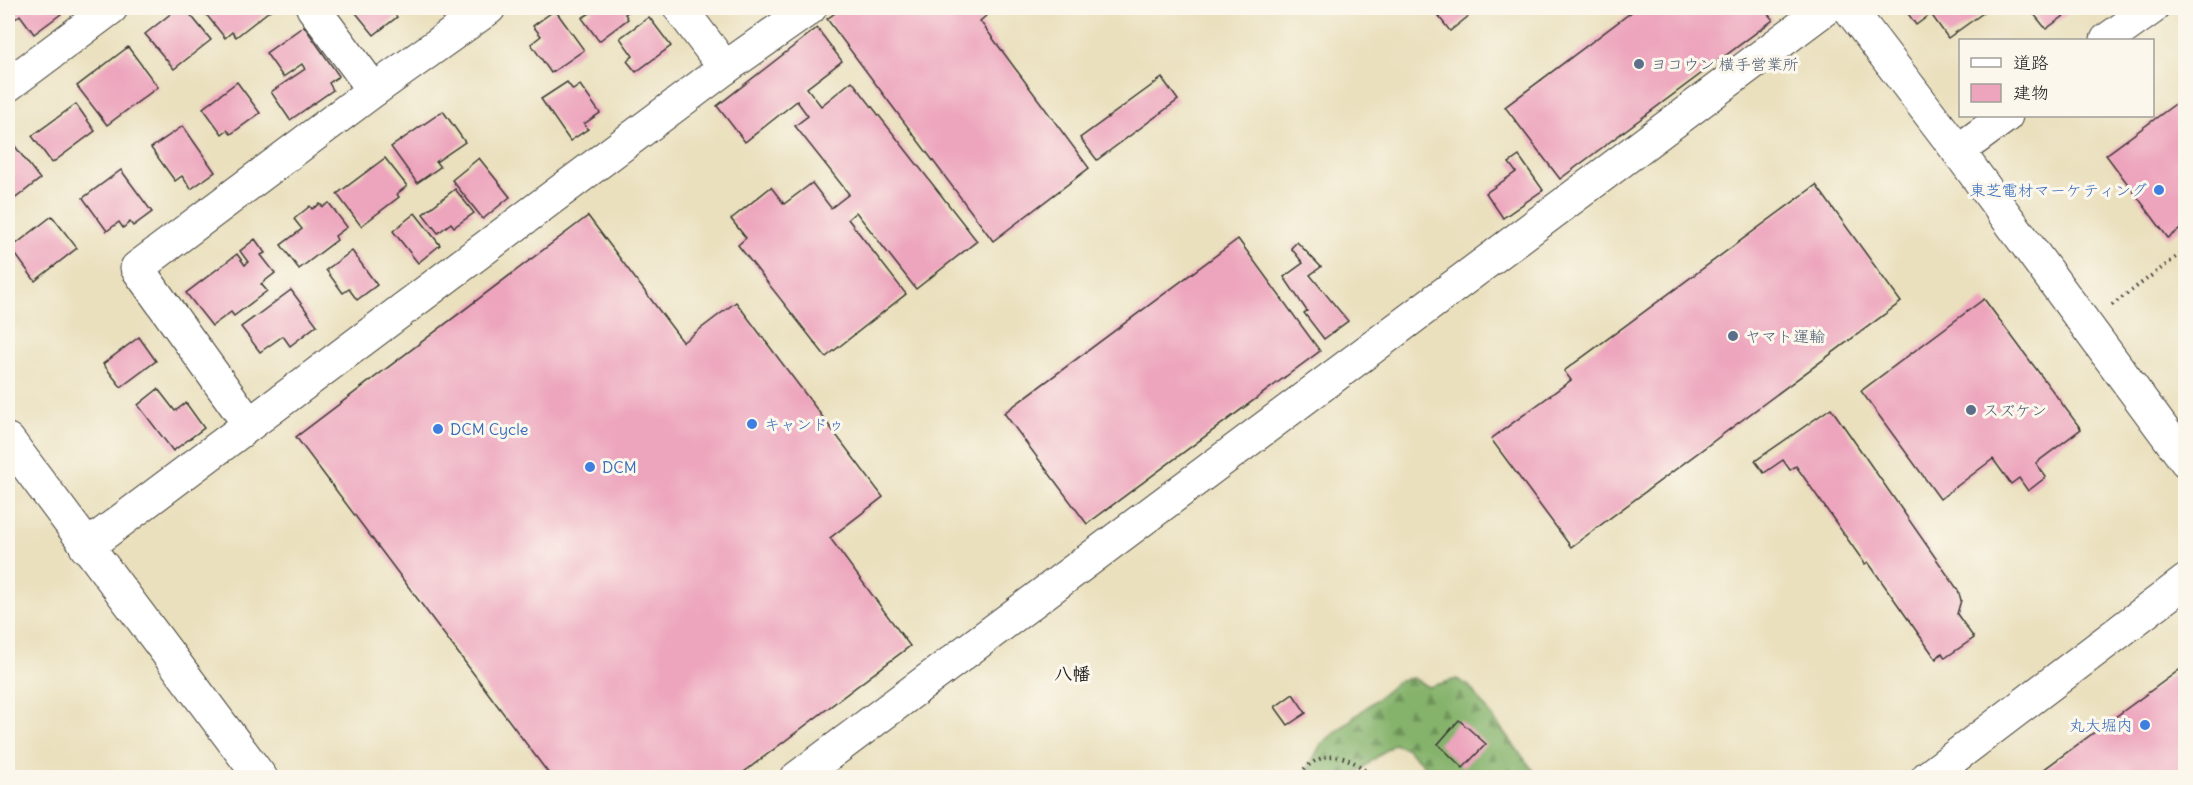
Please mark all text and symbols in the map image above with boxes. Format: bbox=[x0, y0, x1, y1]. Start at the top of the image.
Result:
legend bbox=[1959, 39, 2154, 117]
text: 道路 bbox=[2013, 51, 2049, 74]
place label: ヨコウン 横手営業所 bbox=[1651, 54, 1799, 74]
marker: ヨコウン 横手営業所 bbox=[1632, 57, 1646, 71]
text: 建物 bbox=[2013, 81, 2049, 104]
place label: 東芝電材マーケティング bbox=[1970, 180, 2147, 200]
marker: 東芝電材マーケティング bbox=[2152, 183, 2166, 197]
place label: ヤマト運輸 bbox=[1745, 326, 1825, 346]
marker: ヤマト運輸 bbox=[1726, 329, 1740, 343]
place label: スズケン bbox=[1983, 400, 2047, 420]
marker: スズケン bbox=[1964, 403, 1978, 417]
place label: キャンドゥ bbox=[764, 414, 844, 434]
marker: キャンドゥ bbox=[745, 417, 759, 431]
place label: DCM Cycle bbox=[450, 419, 528, 439]
marker: DCM Cycle bbox=[431, 422, 445, 436]
place label: DCM bbox=[602, 457, 637, 477]
marker: DCM bbox=[583, 460, 597, 474]
district label: 八幡 bbox=[1054, 662, 1090, 685]
place label: 丸大堀内 bbox=[2069, 715, 2133, 735]
marker: 丸大堀内 bbox=[2138, 718, 2152, 732]

